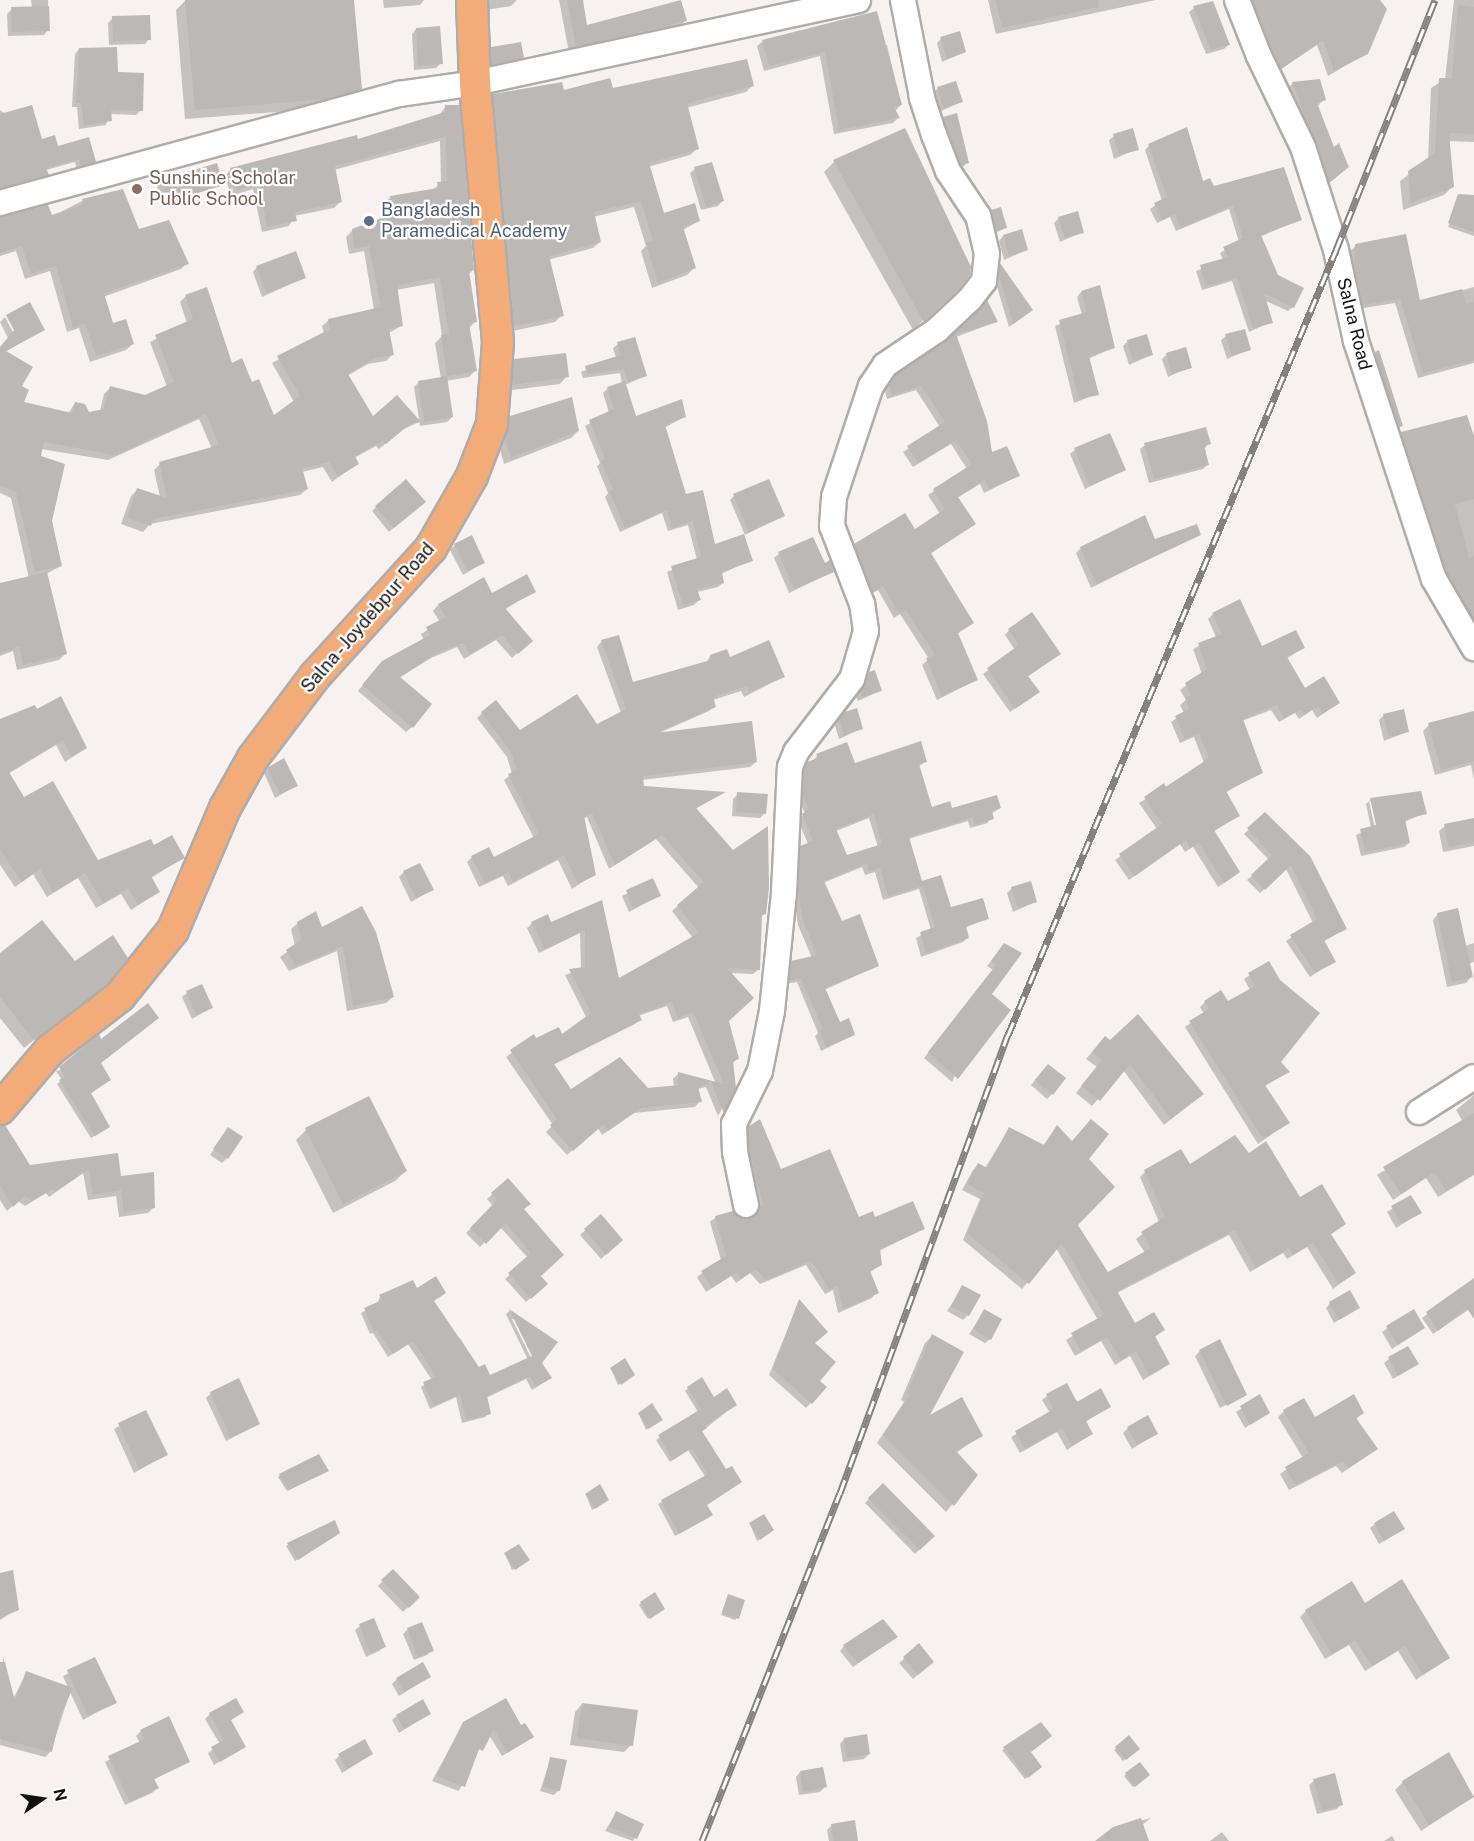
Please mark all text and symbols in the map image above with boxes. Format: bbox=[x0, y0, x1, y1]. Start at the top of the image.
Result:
place label: Sunshine Scholar Public School bbox=[149, 168, 296, 210]
marker: Sunshine Scholar Public School bbox=[130, 182, 144, 196]
place label: Bangladesh Paramedical Academy bbox=[381, 200, 567, 242]
marker: Bangladesh Paramedical Academy bbox=[362, 214, 376, 228]
street label: Salna Road bbox=[1332, 275, 1376, 373]
street label: Salna - Joydebpur Road bbox=[295, 537, 441, 699]
north arrow bbox=[12, 1769, 72, 1829]
text: N bbox=[49, 1787, 71, 1803]

